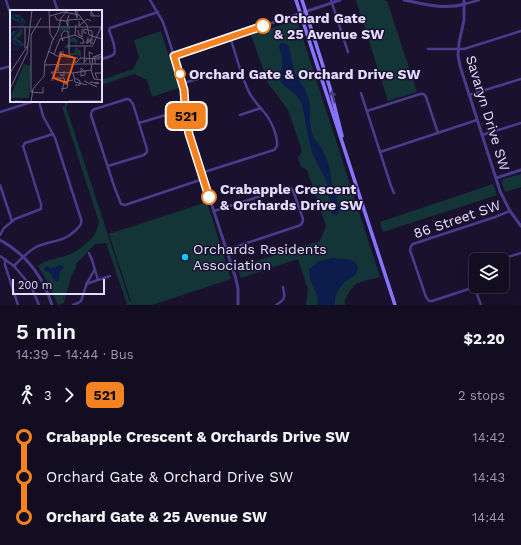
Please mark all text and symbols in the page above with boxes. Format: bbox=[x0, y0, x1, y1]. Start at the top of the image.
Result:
inset map bbox=[10, 10, 102, 102]
place label: Orchard Gate & 25 Avenue SW bbox=[274, 10, 384, 42]
marker: Orchard Gate & 25 Avenue SW bbox=[255, 18, 271, 34]
street label: Savaryn Drive SW bbox=[463, 53, 513, 173]
place label: Orchard Gate & Orchard Drive SW bbox=[189, 66, 420, 82]
marker: Orchard Gate & Orchard Drive SW bbox=[174, 68, 186, 80]
one-way arrow bbox=[329, 91, 336, 104]
line badge: 521 bbox=[163, 103, 209, 129]
text: 521 bbox=[175, 108, 197, 124]
place label: Crabapple Crescent & Orchards Drive SW bbox=[220, 181, 363, 213]
marker: Crabapple Crescent & Orchards Drive SW bbox=[201, 189, 217, 205]
street label: 86 Street SW bbox=[411, 197, 503, 241]
place label: Orchards Residents Association bbox=[193, 241, 327, 273]
marker: Orchards Residents Association bbox=[180, 252, 190, 262]
map controls bbox=[469, 253, 509, 293]
button: layers bbox=[469, 253, 509, 293]
scale bar bbox=[12, 277, 105, 296]
text: 200 m bbox=[18, 279, 52, 292]
text: 5 min bbox=[16, 319, 76, 344]
text: $2.20 bbox=[463, 330, 505, 348]
text: 14:39 – 14:44 · Bus bbox=[16, 347, 134, 362]
icon: walk bbox=[16, 384, 38, 406]
icon: forward bbox=[58, 384, 80, 406]
text: 521 bbox=[94, 387, 116, 403]
text: 3 bbox=[44, 388, 52, 403]
text: 2 stops bbox=[458, 388, 505, 403]
text: Crabapple Crescent & Orchards Drive SW bbox=[46, 428, 350, 446]
text: 14:42 bbox=[473, 430, 505, 445]
text: Orchard Gate & Orchard Drive SW bbox=[46, 468, 293, 486]
text: 14:43 bbox=[473, 470, 505, 485]
text: Orchard Gate & 25 Avenue SW bbox=[46, 508, 267, 526]
text: 14:44 bbox=[472, 510, 505, 525]

